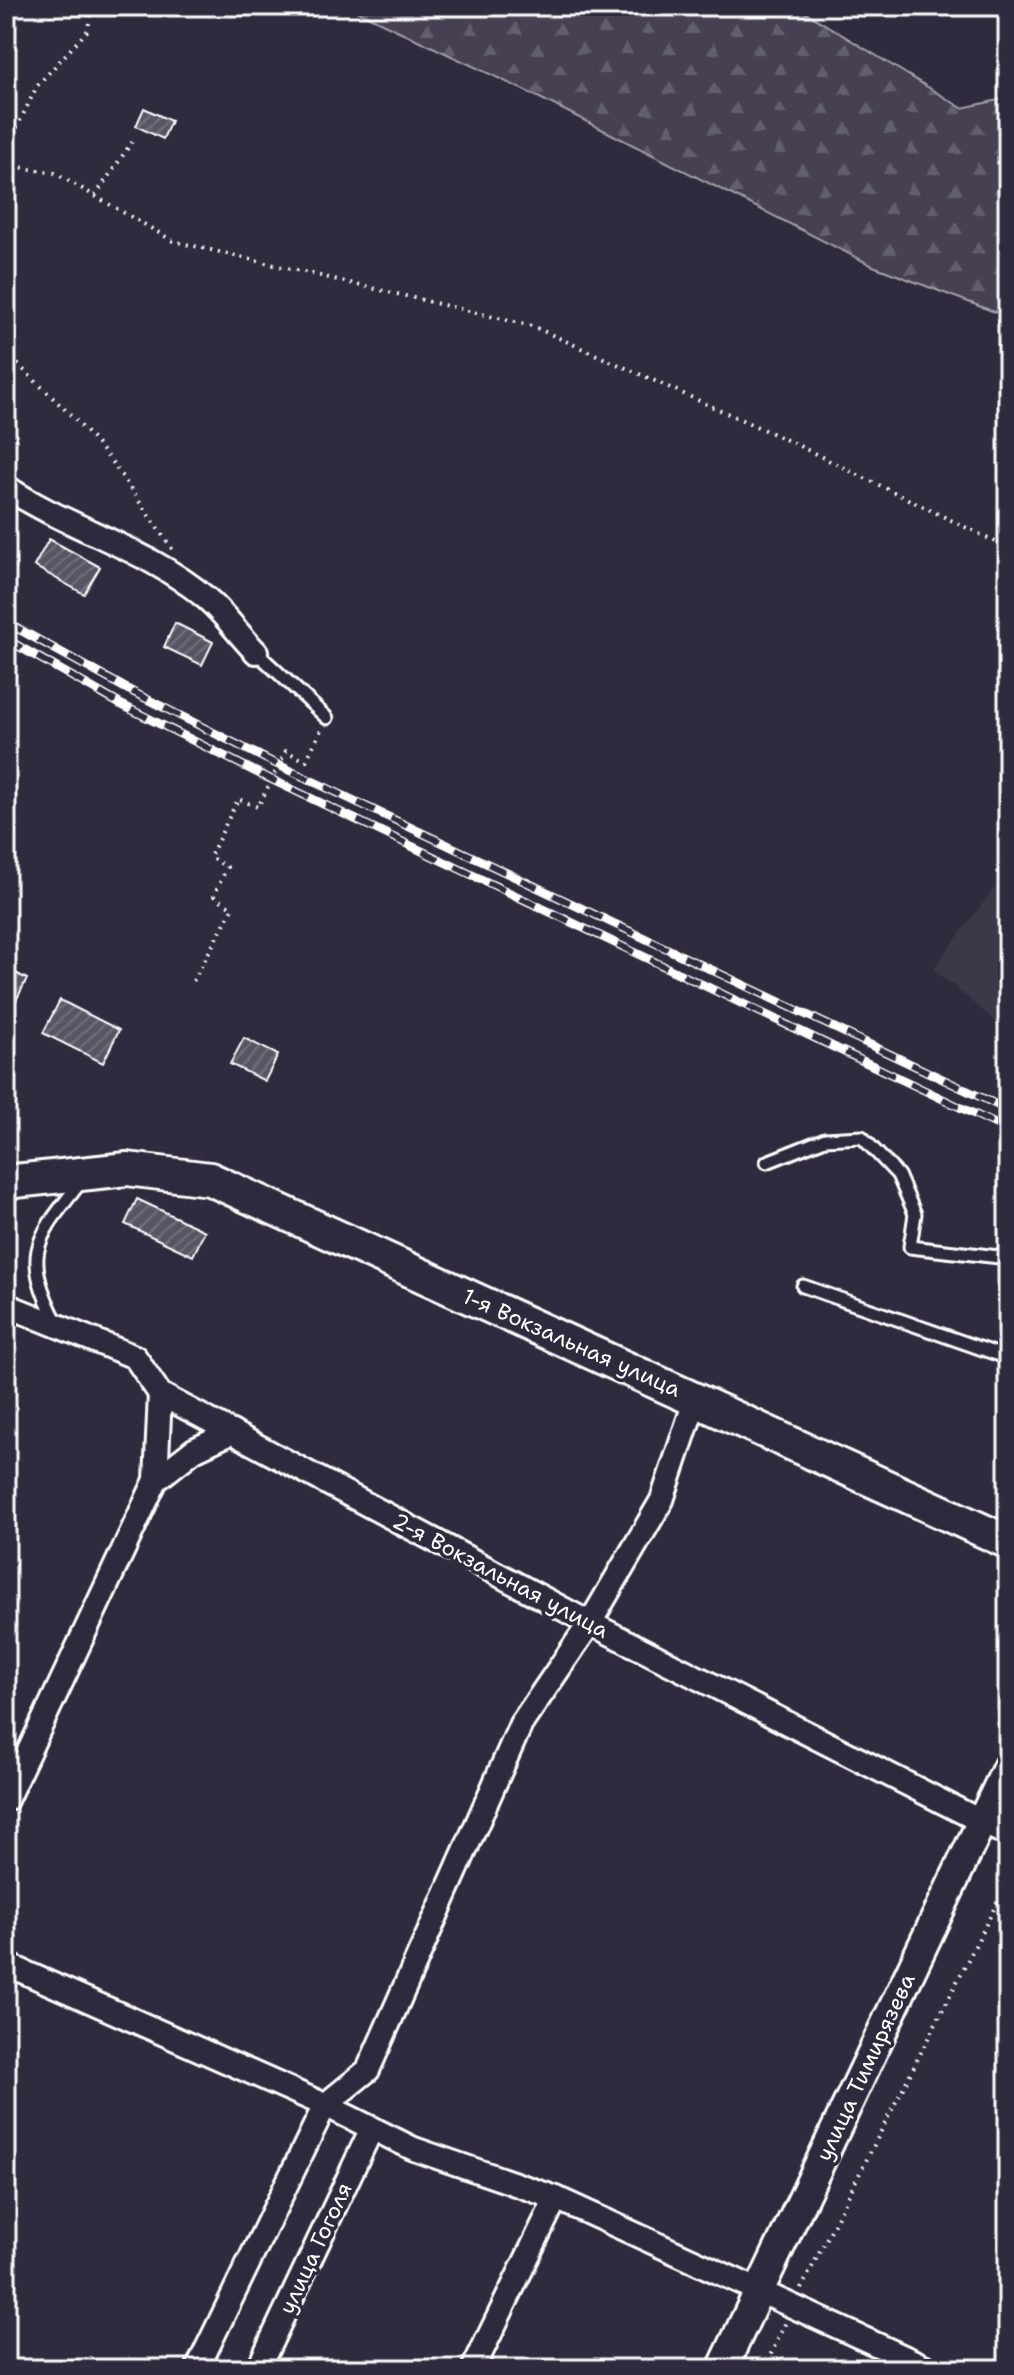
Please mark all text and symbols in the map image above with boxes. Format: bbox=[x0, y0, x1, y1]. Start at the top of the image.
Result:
street label: 1-я Вокзальная улица bbox=[458, 1281, 686, 1404]
street label: 2-я Вокзальная улица bbox=[388, 1506, 614, 1645]
street label: улица Тимирязева bbox=[809, 1968, 922, 2166]
street label: улица Гоголя bbox=[272, 2178, 359, 2319]

